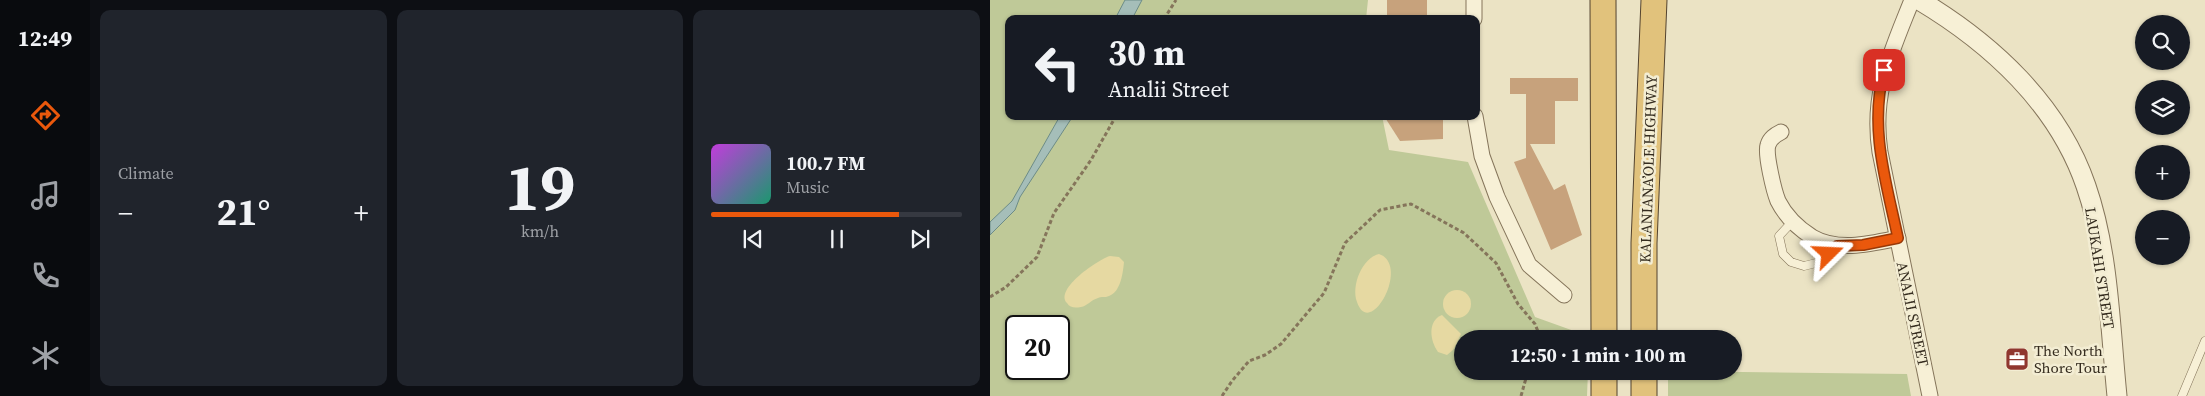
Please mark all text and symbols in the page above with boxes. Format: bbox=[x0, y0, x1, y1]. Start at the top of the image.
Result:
map controls bbox=[2135, 15, 2190, 265]
button: search bbox=[2135, 15, 2190, 70]
text: 12:49 bbox=[18, 23, 72, 53]
text: 30 m bbox=[1108, 29, 1185, 77]
icon: left bbox=[1025, 35, 1090, 100]
pin bbox=[1863, 49, 1905, 91]
icon: arrive bbox=[1870, 56, 1898, 84]
text: Analii Street bbox=[1108, 74, 1229, 104]
street label: KALANIANA’OLE HIGHWAY bbox=[1634, 74, 1662, 263]
button: layers bbox=[2135, 80, 2190, 135]
icon: directions bbox=[28, 98, 63, 133]
text: 19 bbox=[505, 143, 575, 232]
button: + bbox=[2135, 145, 2190, 200]
text: 100.7 FM bbox=[786, 150, 865, 176]
text: Climate bbox=[118, 162, 174, 184]
text: Music bbox=[786, 176, 829, 198]
icon: music bbox=[28, 178, 63, 213]
text: 21° bbox=[217, 186, 270, 238]
text: − bbox=[118, 194, 133, 232]
text: + bbox=[354, 194, 369, 232]
street label: LAUKAHI STREET bbox=[2080, 206, 2120, 330]
button: − bbox=[2135, 210, 2190, 265]
text: km/h bbox=[521, 220, 559, 242]
icon: previous bbox=[739, 225, 767, 253]
icon: pause bbox=[823, 225, 851, 253]
icon: next bbox=[906, 225, 934, 253]
position arrow bbox=[1802, 227, 1854, 279]
icon: phone bbox=[28, 258, 63, 293]
street label: ANALII STREET bbox=[1892, 260, 1934, 368]
speed limit sign: 20 bbox=[1005, 315, 1070, 380]
icon: climate bbox=[28, 338, 63, 373]
place label: The North Shore Tour bbox=[2034, 340, 2108, 378]
text: 12:50 · 1 min · 100 m bbox=[1510, 342, 1686, 368]
office icon: The North Shore Tour bbox=[2004, 346, 2030, 372]

